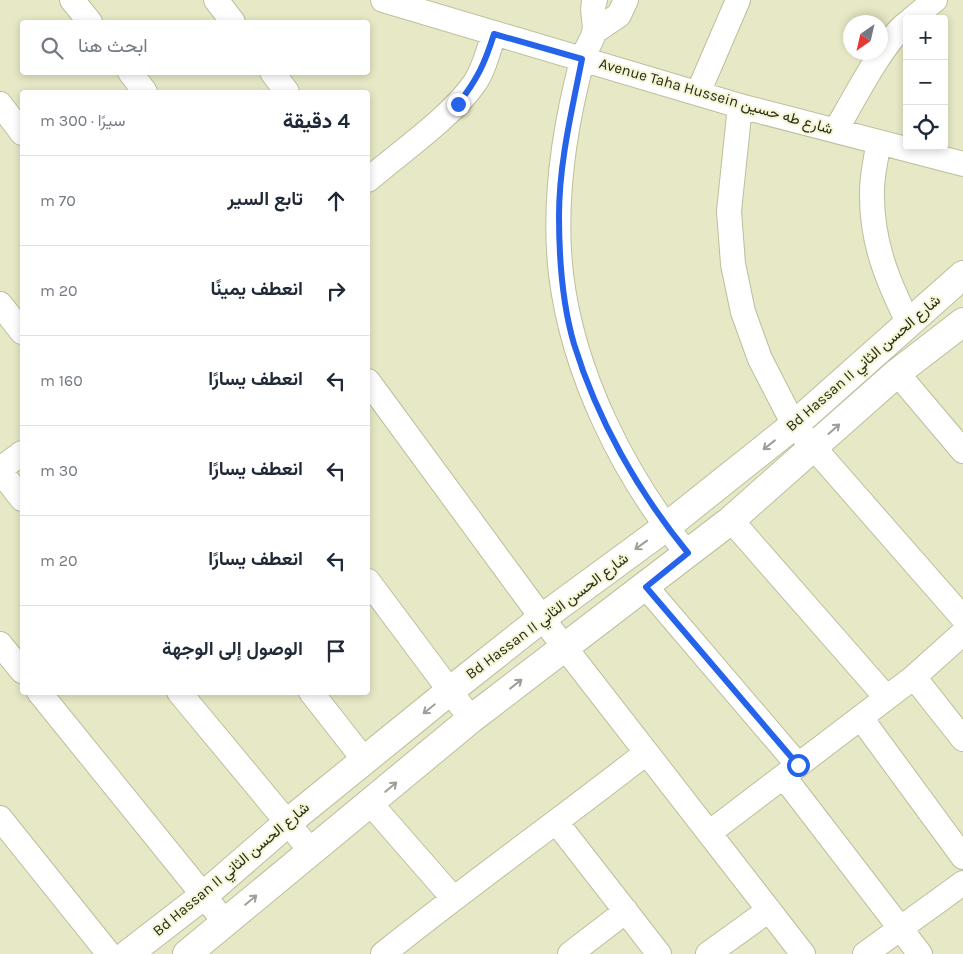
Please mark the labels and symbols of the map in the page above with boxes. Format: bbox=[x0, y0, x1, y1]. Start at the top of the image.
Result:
north arrow bbox=[843, 15, 888, 60]
street label: Avenue Taha Hussein شارع طه حسين bbox=[597, 54, 835, 140]
route end bbox=[447, 93, 470, 116]
street label: Bd Hassan II شارع الحسن الثاني bbox=[782, 291, 947, 438]
one-way arrow bbox=[827, 423, 840, 434]
one-way arrow bbox=[762, 440, 775, 451]
one-way arrow bbox=[635, 540, 648, 551]
street label: Bd Hassan II شارع الحسن الثاني bbox=[462, 549, 634, 686]
one-way arrow bbox=[509, 678, 522, 689]
one-way arrow bbox=[422, 703, 435, 714]
route start bbox=[787, 754, 810, 777]
one-way arrow bbox=[384, 781, 397, 792]
street label: Bd Hassan II شارع الحسن الثاني bbox=[149, 798, 316, 943]
one-way arrow bbox=[244, 895, 257, 906]

